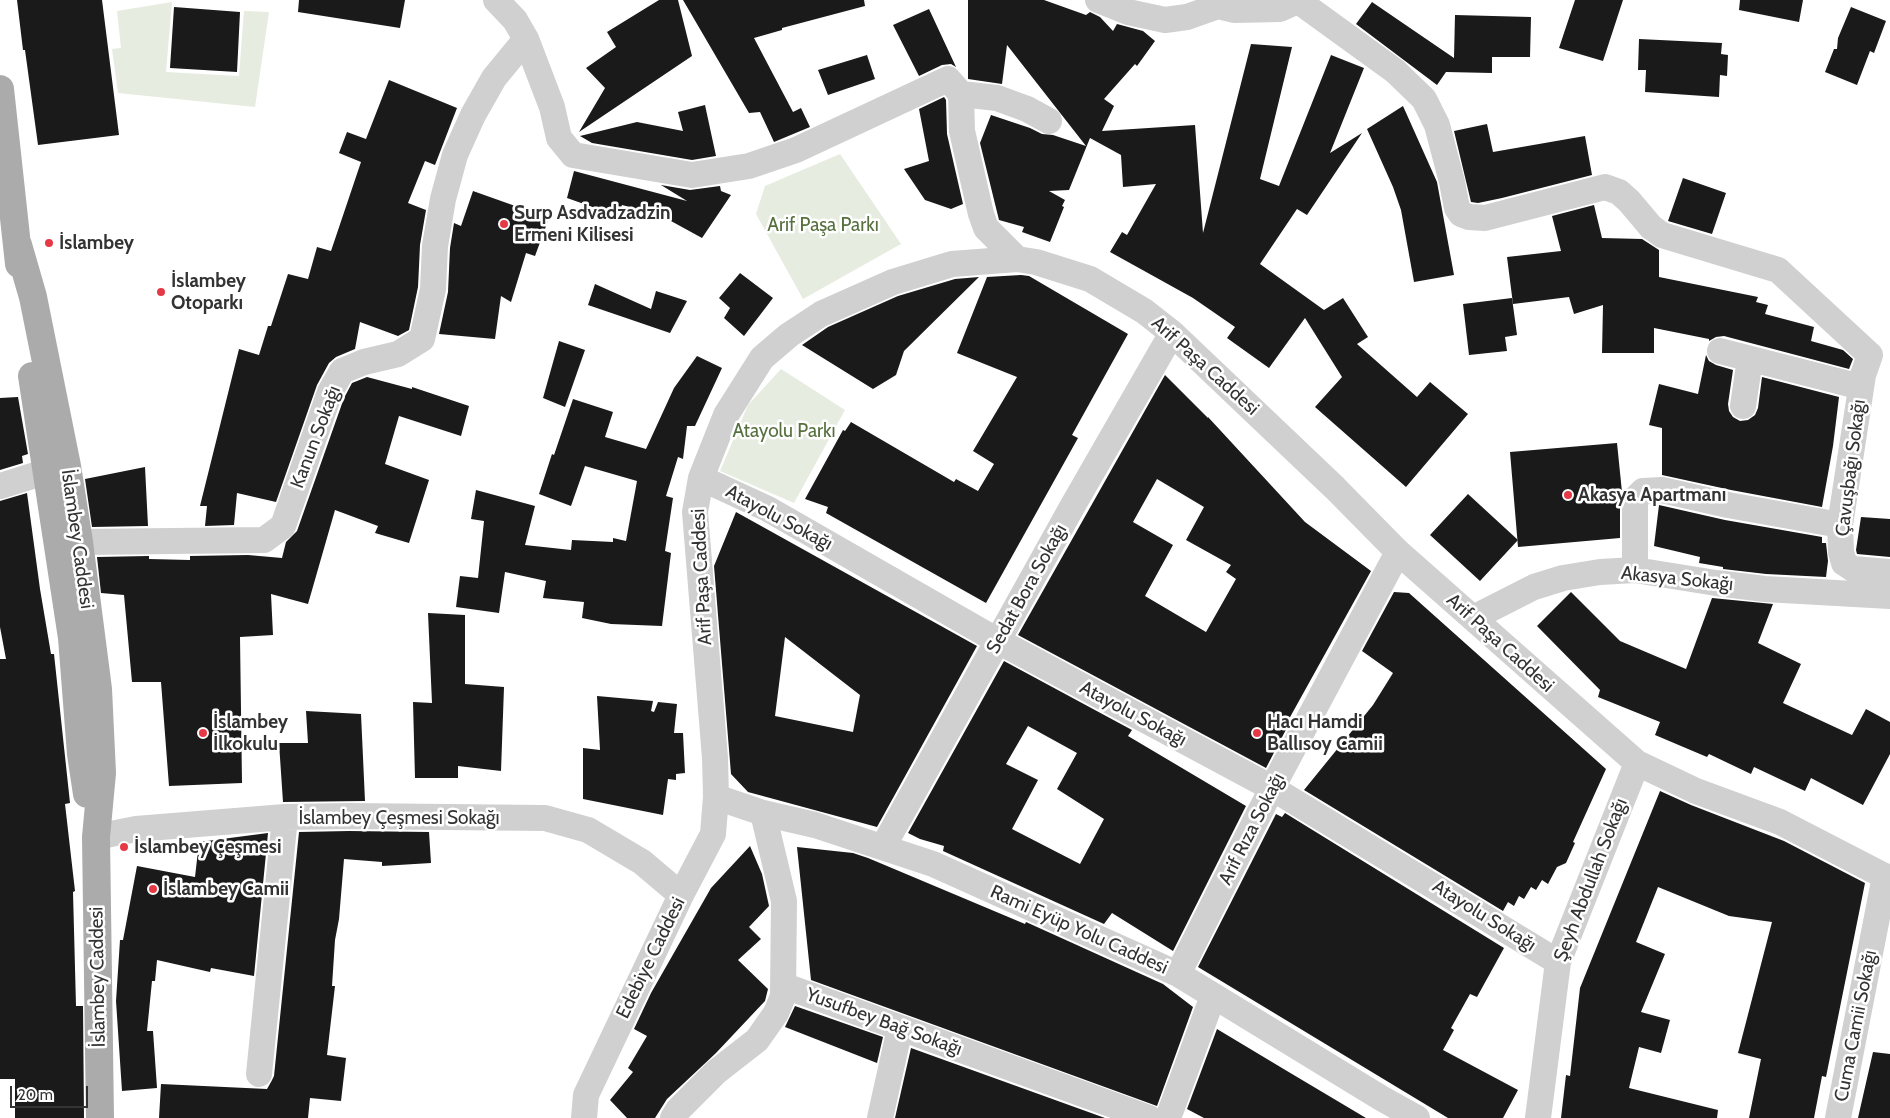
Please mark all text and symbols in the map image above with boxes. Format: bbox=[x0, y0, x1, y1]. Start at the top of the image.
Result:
place label: Surp Asdvadzadzin Ermeni Kilisesi bbox=[514, 202, 671, 246]
park label: Arif Paşa Parkı bbox=[767, 214, 879, 236]
marker: Surp Asdvadzadzin Ermeni Kilisesi bbox=[498, 218, 510, 230]
place label: İslambey bbox=[59, 232, 134, 254]
marker: İslambey bbox=[43, 237, 55, 249]
place label: İslambey Otoparkı bbox=[171, 270, 246, 314]
marker: İslambey Otoparkı bbox=[155, 286, 167, 298]
street label: Arif Paşa Caddesi bbox=[1147, 312, 1263, 420]
street label: Kanun Sokağı bbox=[286, 383, 346, 491]
street label: Çavuşbağı Sokağı bbox=[1831, 398, 1871, 538]
park label: Atayolu Parkı bbox=[732, 420, 836, 442]
street label: İslambey Caddesi bbox=[56, 468, 98, 610]
street label: Atayolu Sokağı bbox=[722, 480, 836, 556]
place label: Akasya Apartmanı bbox=[1578, 484, 1726, 506]
marker: Akasya Apartmanı bbox=[1562, 489, 1574, 501]
street label: Arif Paşa Caddesi bbox=[687, 508, 717, 646]
street label: Sedat Bora Sokağı bbox=[982, 520, 1072, 658]
street label: Akasya Sokağı bbox=[1620, 562, 1734, 596]
street label: Arif Paşa Caddesi bbox=[1442, 589, 1558, 697]
street label: Atayolu Sokağı bbox=[1076, 676, 1190, 752]
place label: İslambey İlkokulu bbox=[213, 711, 288, 755]
place label: Hacı Hamdi Ballısoy Camii bbox=[1267, 711, 1383, 755]
marker: İslambey İlkokulu bbox=[197, 727, 209, 739]
marker: Hacı Hamdi Ballısoy Camii bbox=[1251, 727, 1263, 739]
street label: Arif Rıza Sokağı bbox=[1214, 769, 1290, 889]
street label: Şeyh Abdullah Sokağı bbox=[1549, 795, 1633, 965]
street label: İslambey Çeşmesi Sokağı bbox=[298, 807, 500, 829]
place label: İslambey Çeşmesi bbox=[134, 836, 281, 858]
marker: İslambey Çeşmesi bbox=[118, 841, 130, 853]
street label: Atayolu Sokağı bbox=[1428, 875, 1540, 957]
place label: İslambey Camii bbox=[163, 878, 289, 900]
street label: Rami Eyüp Yolu Caddesi bbox=[987, 881, 1171, 979]
marker: İslambey Camii bbox=[147, 883, 159, 895]
street label: Edebiye Caddesi bbox=[612, 894, 690, 1022]
street label: İslambey Caddesi bbox=[85, 907, 111, 1047]
street label: Cuma Camii Sokağı bbox=[1830, 948, 1882, 1104]
street label: Yusufbey Bağ Sokağı bbox=[803, 983, 965, 1061]
scale bar bbox=[12, 1076, 90, 1108]
text: 20 m bbox=[18, 1086, 53, 1104]

